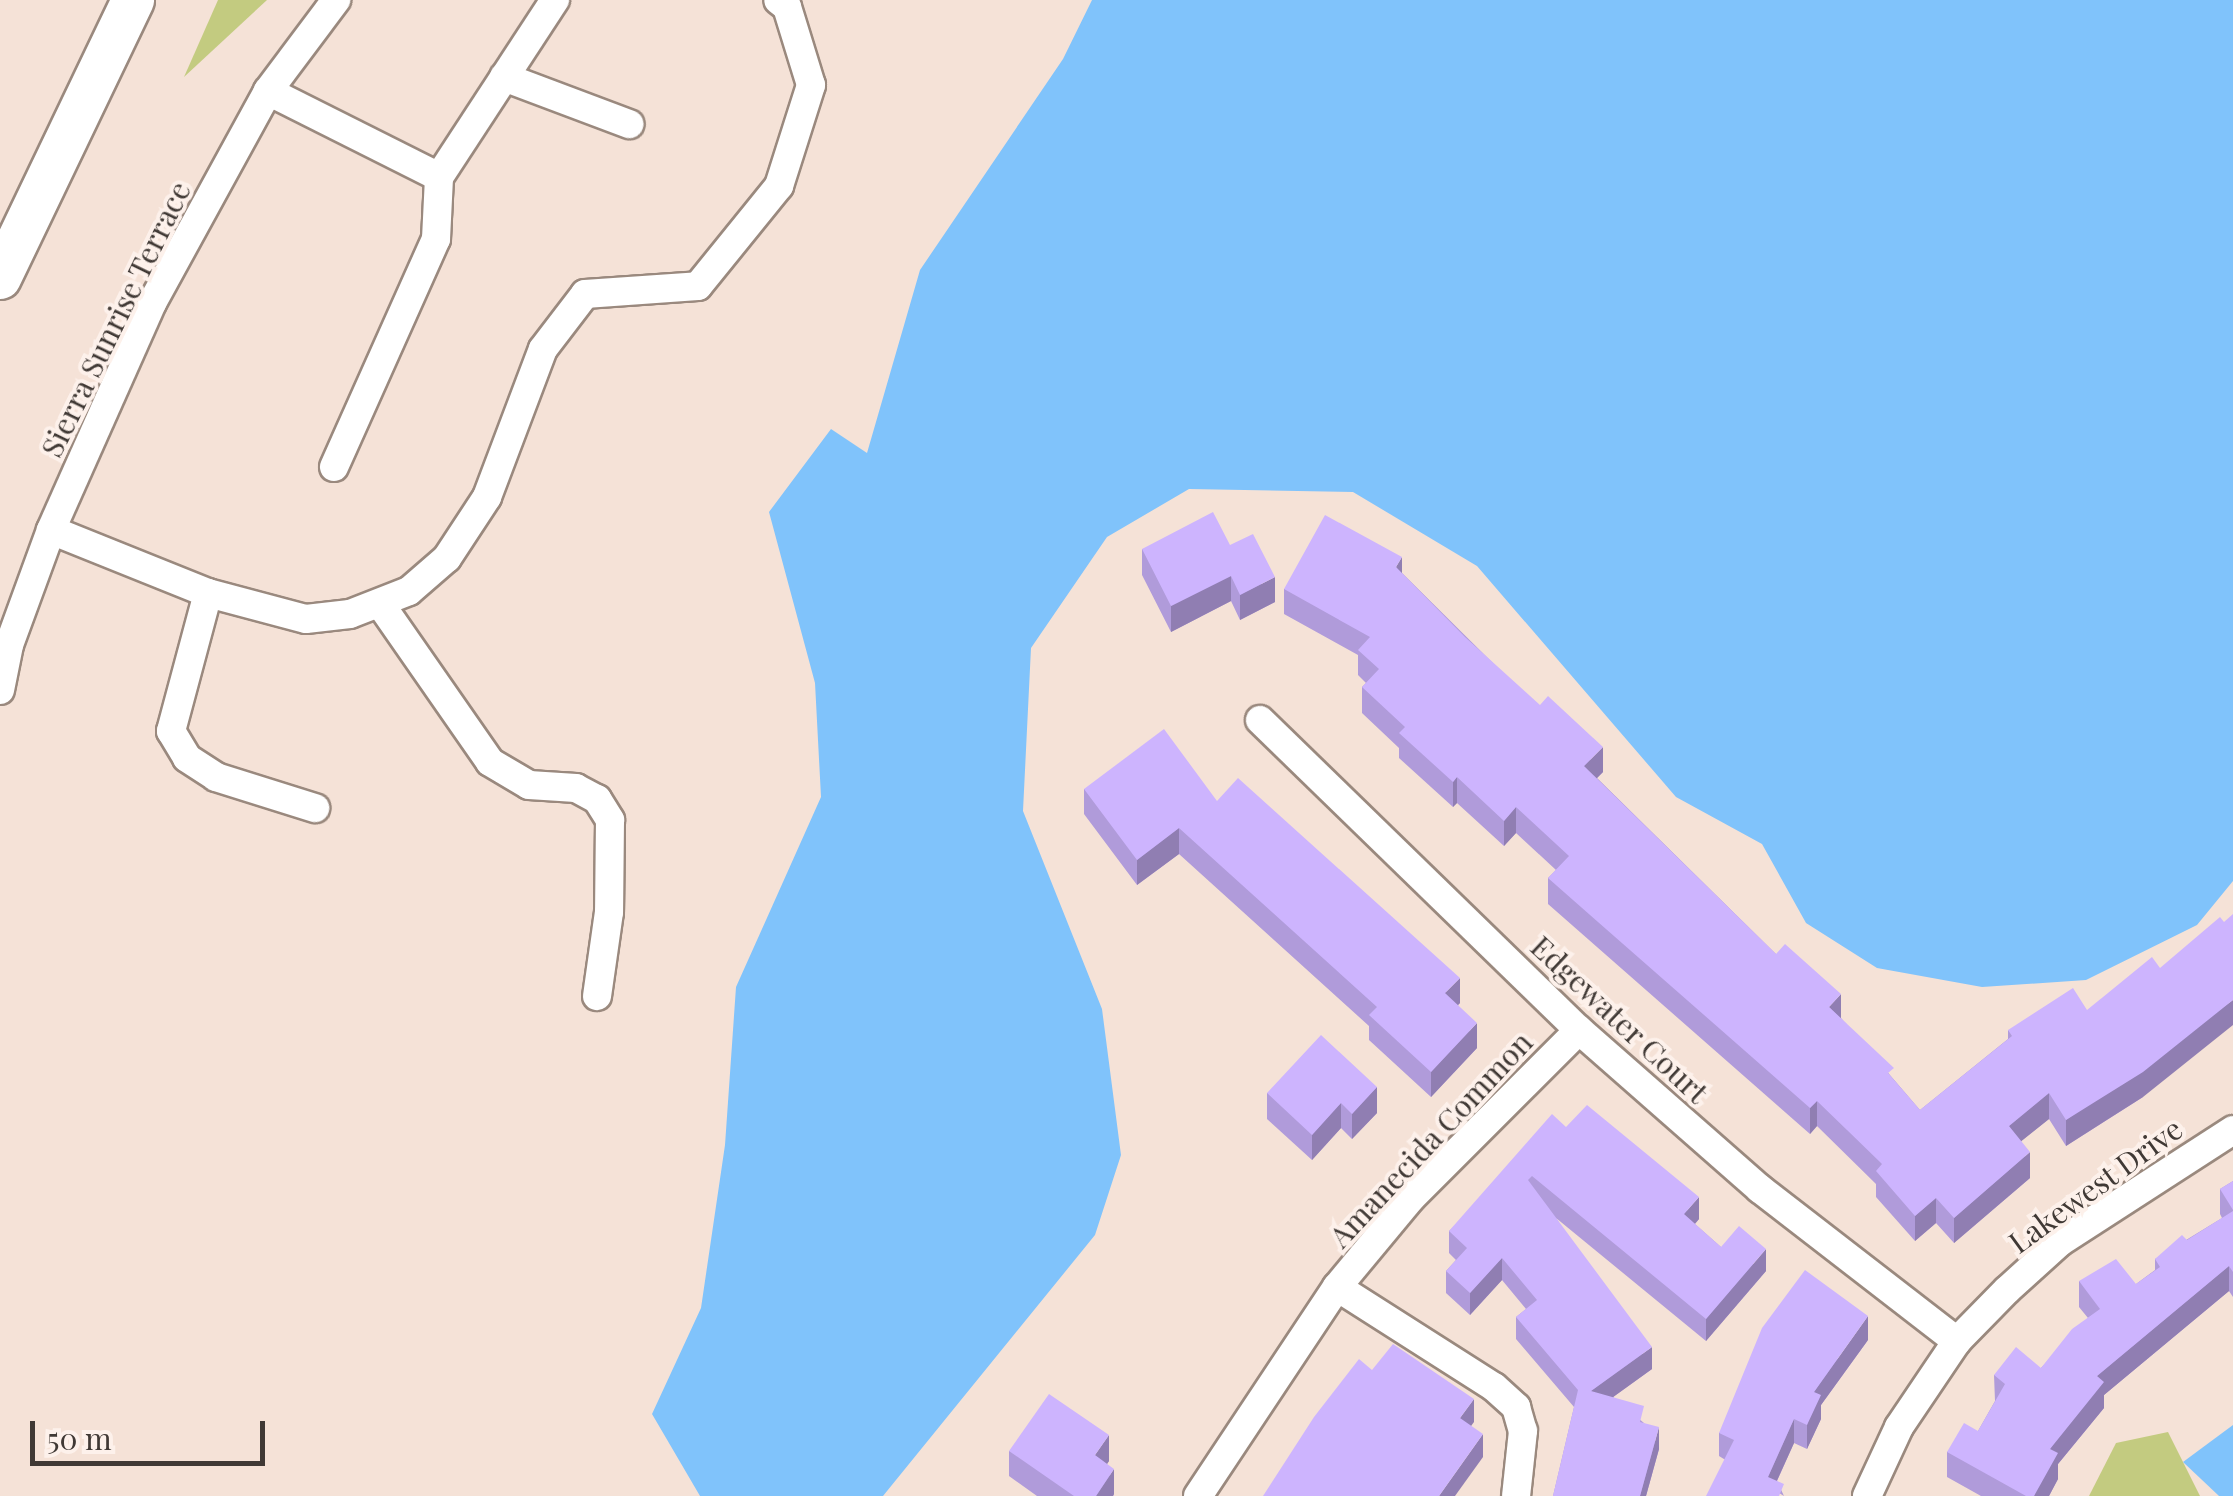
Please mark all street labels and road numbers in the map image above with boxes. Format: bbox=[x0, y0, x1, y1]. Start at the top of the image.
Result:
street label: Sierra Sunrise Terrace bbox=[32, 175, 198, 463]
street label: Edgewater Court bbox=[1524, 928, 1716, 1110]
street label: Amanecida Common bbox=[1321, 1024, 1539, 1254]
street label: Lakewest Drive bbox=[2001, 1110, 2189, 1260]

